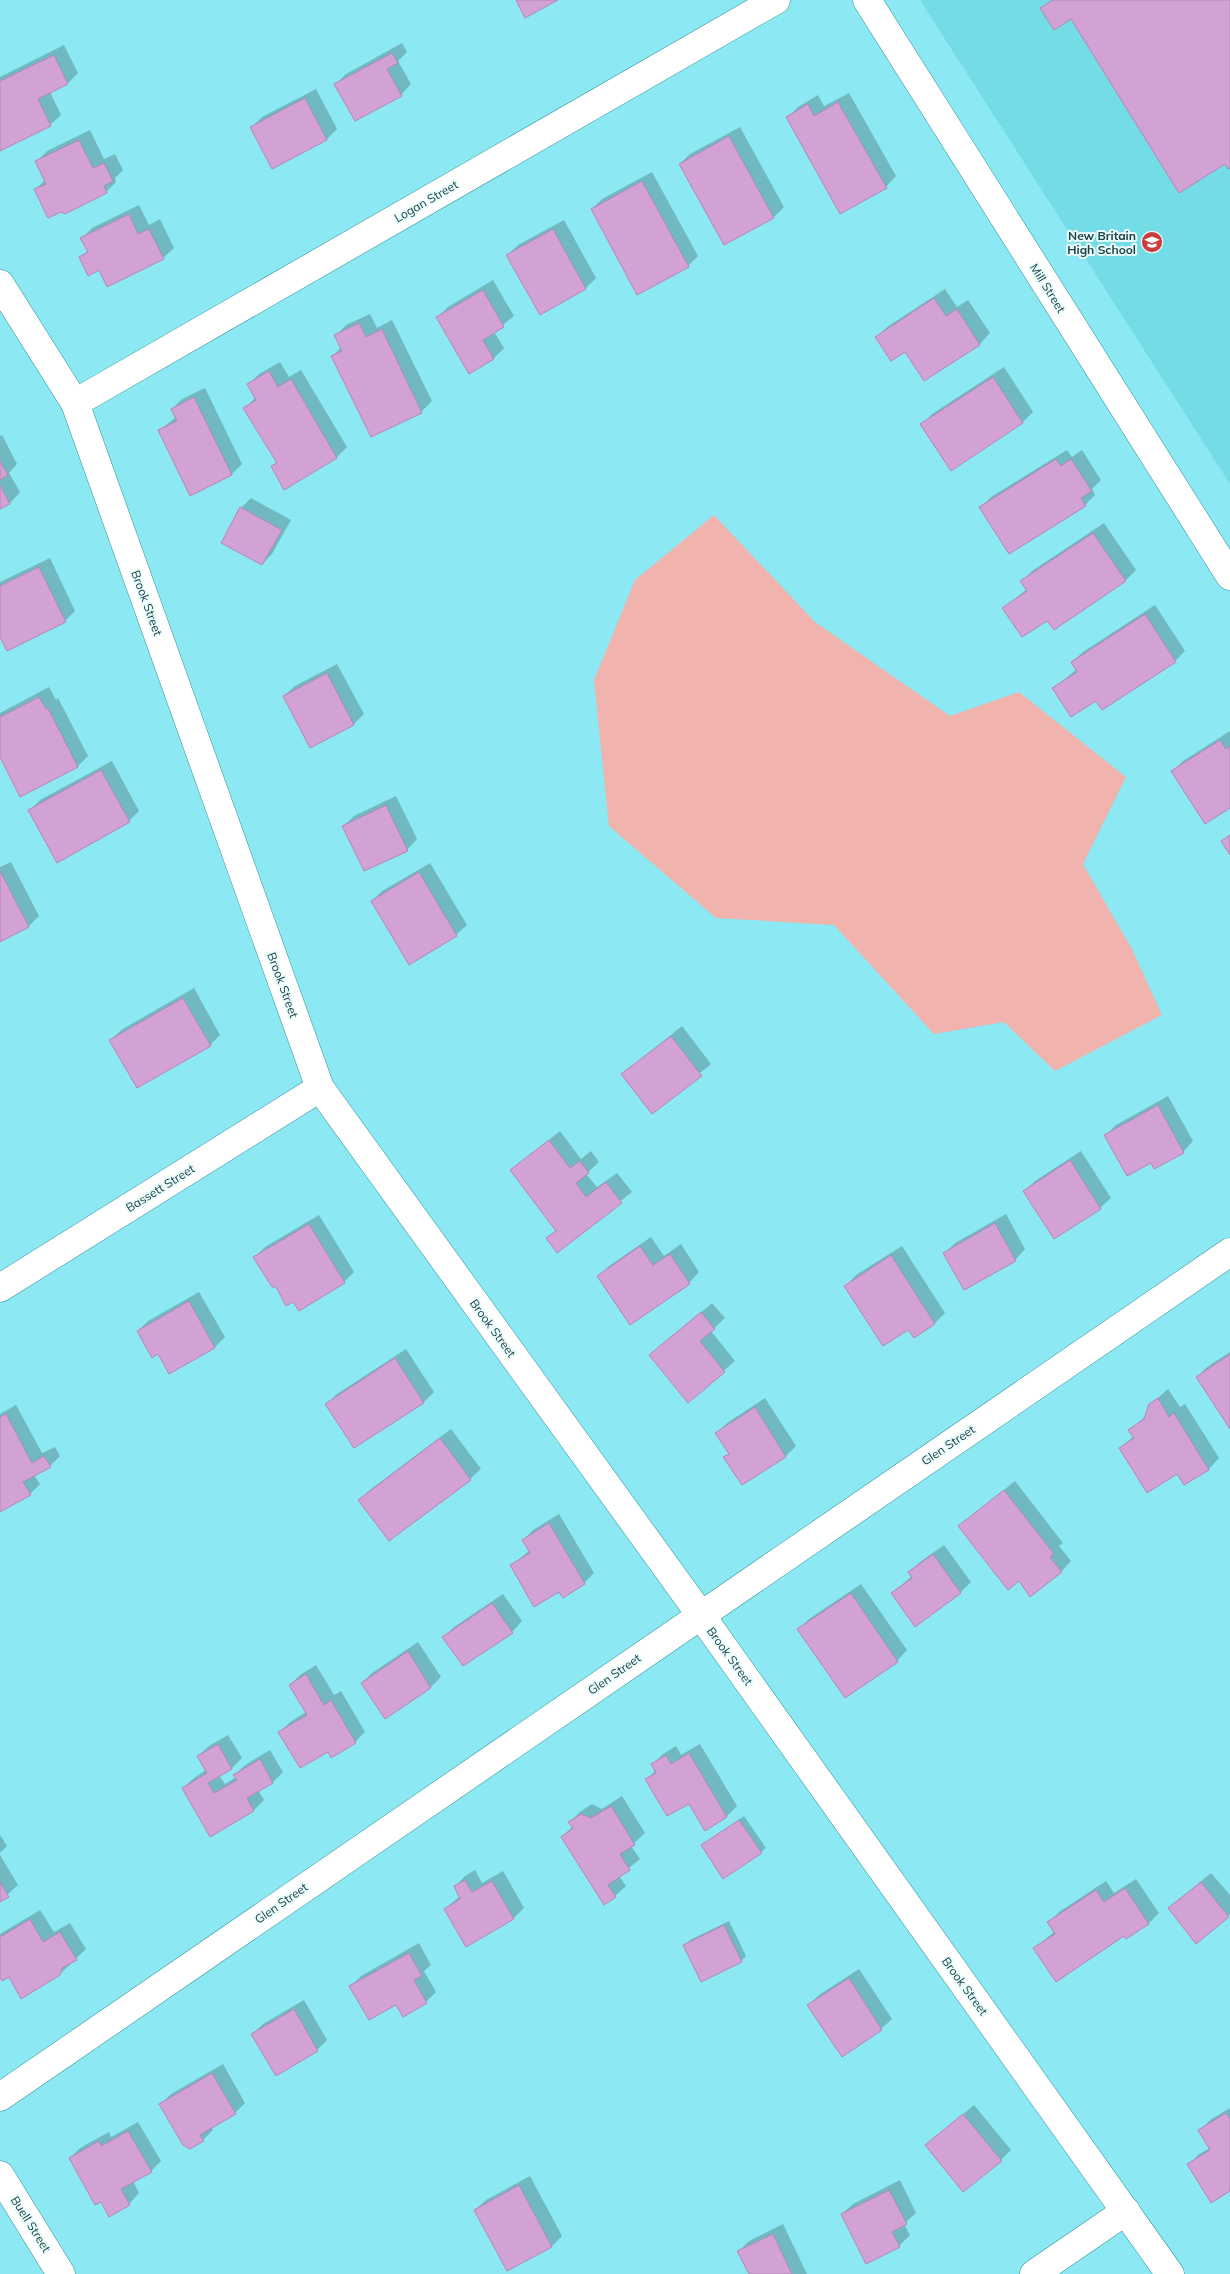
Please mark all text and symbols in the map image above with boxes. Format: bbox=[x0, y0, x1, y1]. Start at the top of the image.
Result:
street label: Logan Street bbox=[391, 177, 461, 225]
place label: New Britain High School bbox=[1067, 228, 1136, 257]
school or university icon: New Britain High School bbox=[1140, 230, 1164, 254]
street label: Mill Street bbox=[1027, 261, 1069, 315]
street label: Brook Street bbox=[128, 568, 166, 638]
street label: Brook Street bbox=[264, 950, 302, 1020]
street label: Bassett Street bbox=[123, 1161, 197, 1215]
street label: Brook Street bbox=[467, 1296, 519, 1360]
street label: Glen Street bbox=[918, 1422, 978, 1468]
street label: Brook Street bbox=[704, 1624, 756, 1688]
street label: Glen Street bbox=[585, 1650, 643, 1698]
street label: Glen Street bbox=[252, 1879, 310, 1927]
street label: Brook Street bbox=[939, 1954, 991, 2018]
street label: Buell Street bbox=[8, 2193, 54, 2255]

